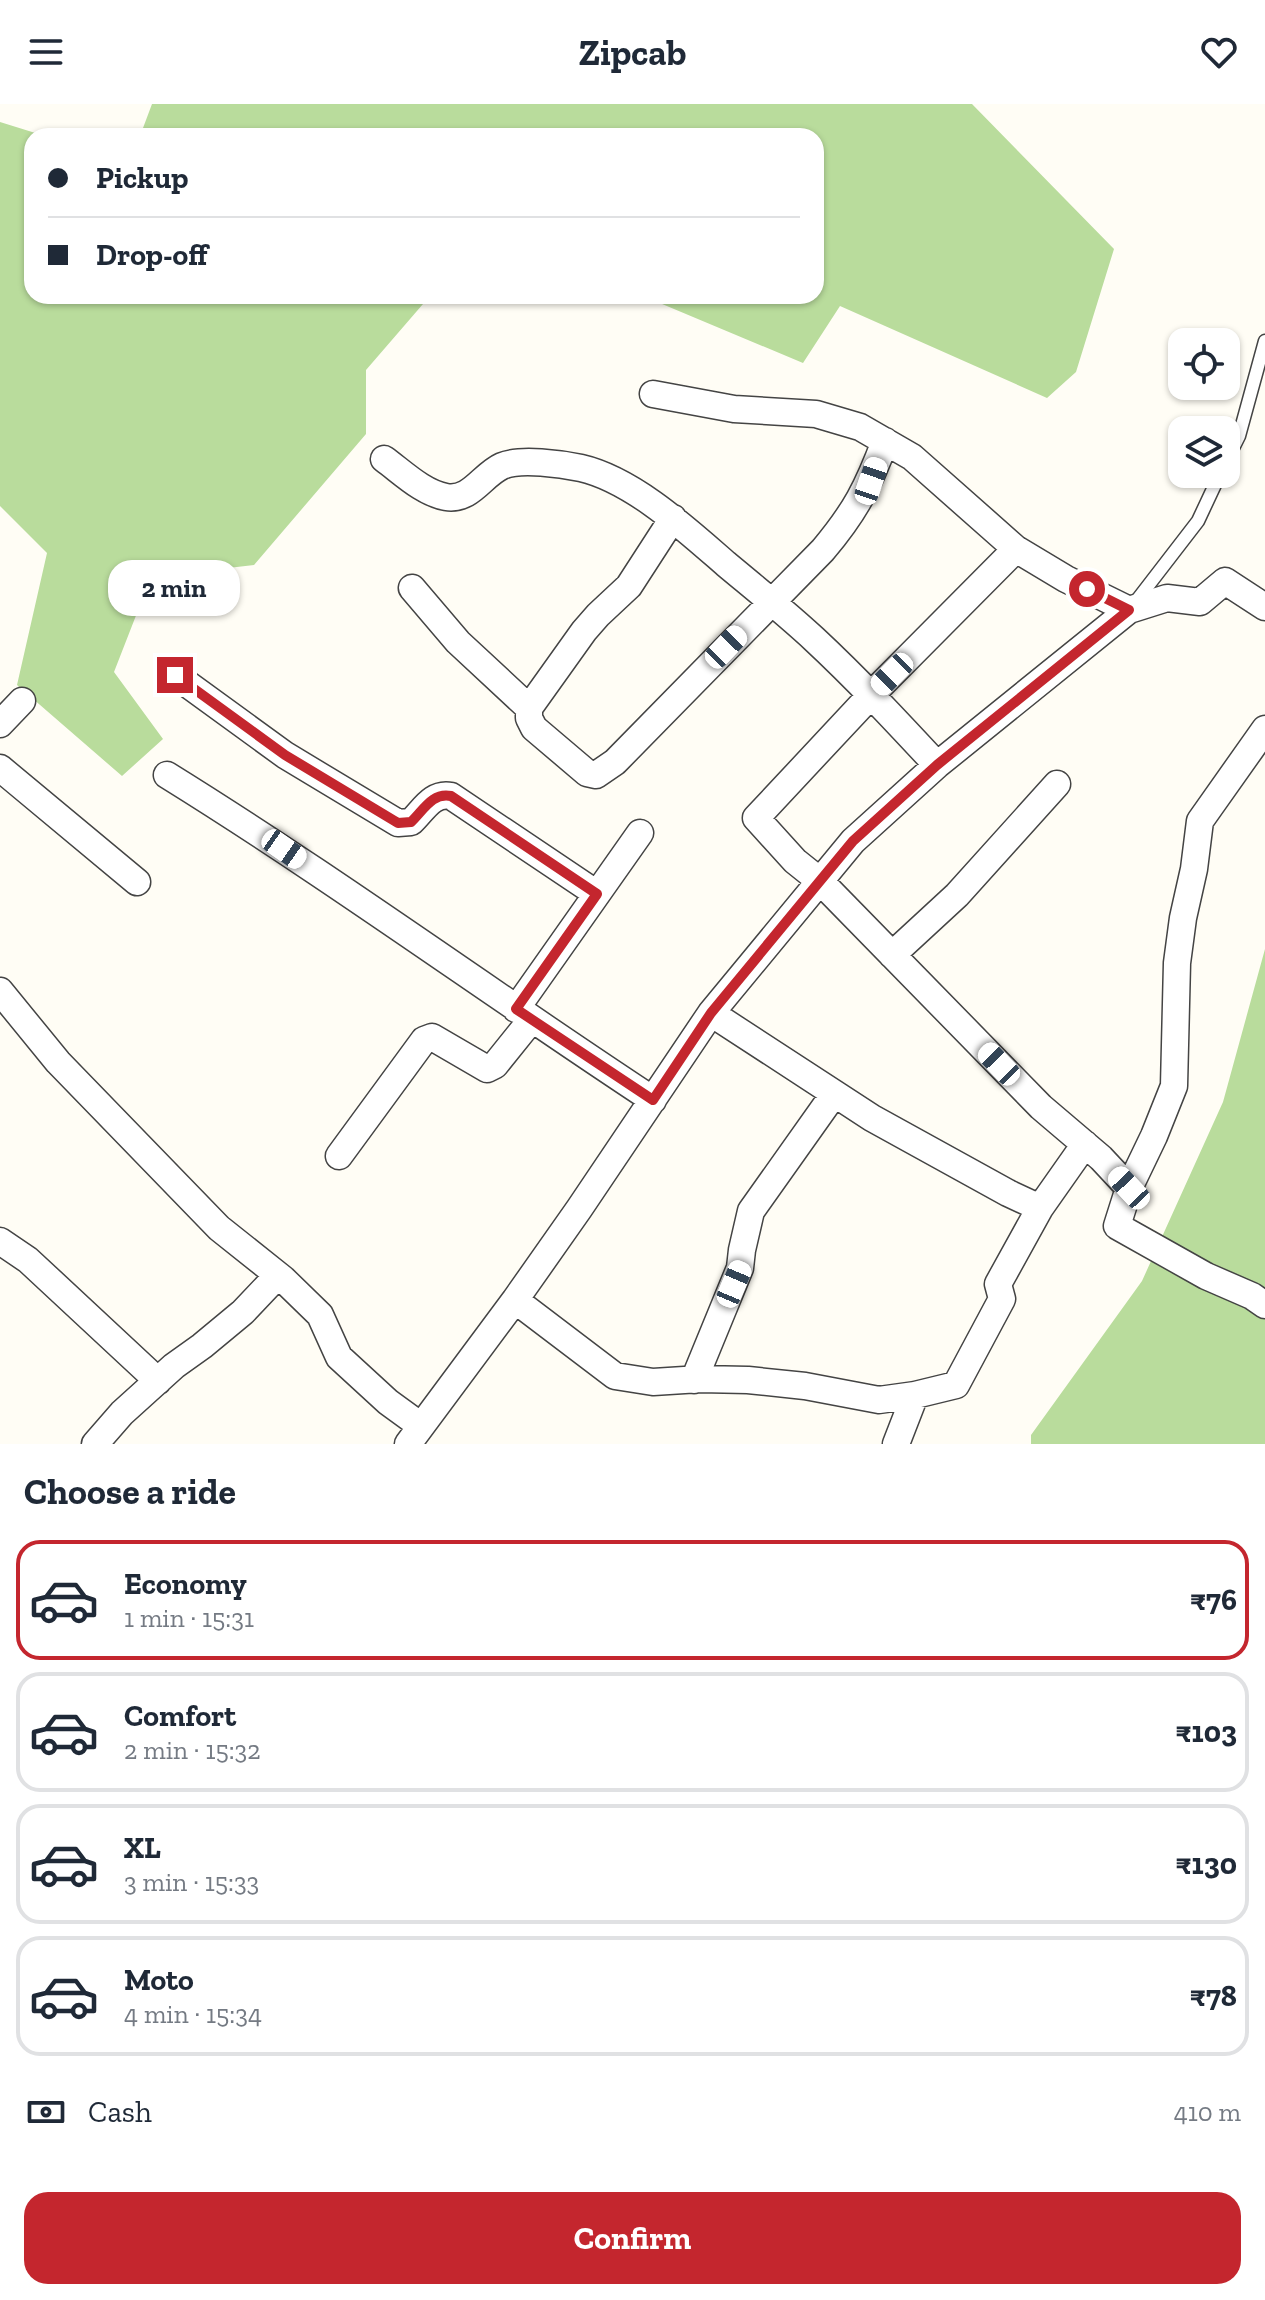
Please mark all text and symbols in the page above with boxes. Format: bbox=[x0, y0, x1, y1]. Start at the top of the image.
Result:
icon: menu bbox=[24, 30, 68, 74]
icon: heart bbox=[1197, 30, 1241, 74]
text: Zipcab bbox=[579, 31, 686, 74]
text: Pickup bbox=[96, 160, 188, 196]
text: Drop-off bbox=[96, 237, 208, 273]
map controls bbox=[1168, 328, 1240, 488]
button: locate bbox=[1168, 328, 1240, 400]
button: layers bbox=[1168, 416, 1240, 488]
car bbox=[852, 454, 890, 508]
callout: 2 min bbox=[109, 559, 241, 615]
route start bbox=[1069, 571, 1105, 607]
text: 2 min bbox=[142, 572, 206, 604]
car bbox=[701, 621, 751, 673]
car bbox=[867, 649, 917, 699]
route end bbox=[157, 657, 193, 693]
car bbox=[257, 825, 311, 873]
car bbox=[974, 1038, 1024, 1090]
car bbox=[1104, 1162, 1154, 1214]
car bbox=[714, 1257, 754, 1311]
text: Choose a ride bbox=[24, 1470, 236, 1513]
icon: car bbox=[28, 1564, 100, 1636]
text: Economy bbox=[124, 1566, 247, 1602]
text: ₹76 bbox=[1190, 1582, 1237, 1618]
text: 1 min · 15:31 bbox=[124, 1602, 254, 1634]
icon: car bbox=[28, 1696, 100, 1768]
text: Comfort bbox=[124, 1698, 236, 1734]
text: ₹103 bbox=[1175, 1714, 1237, 1750]
text: 2 min · 15:32 bbox=[124, 1734, 261, 1766]
icon: car bbox=[28, 1828, 100, 1900]
text: XL bbox=[124, 1830, 161, 1866]
text: ₹130 bbox=[1175, 1846, 1237, 1882]
text: 3 min · 15:33 bbox=[124, 1866, 259, 1898]
icon: car bbox=[28, 1960, 100, 2032]
text: Moto bbox=[124, 1962, 194, 1998]
text: ₹78 bbox=[1190, 1978, 1237, 2014]
text: 4 min · 15:34 bbox=[124, 1998, 262, 2030]
icon: cash bbox=[24, 2090, 68, 2134]
text: Cash bbox=[88, 2094, 152, 2130]
text: 410 m bbox=[1174, 2096, 1241, 2128]
button: Confirm bbox=[24, 2192, 1241, 2284]

